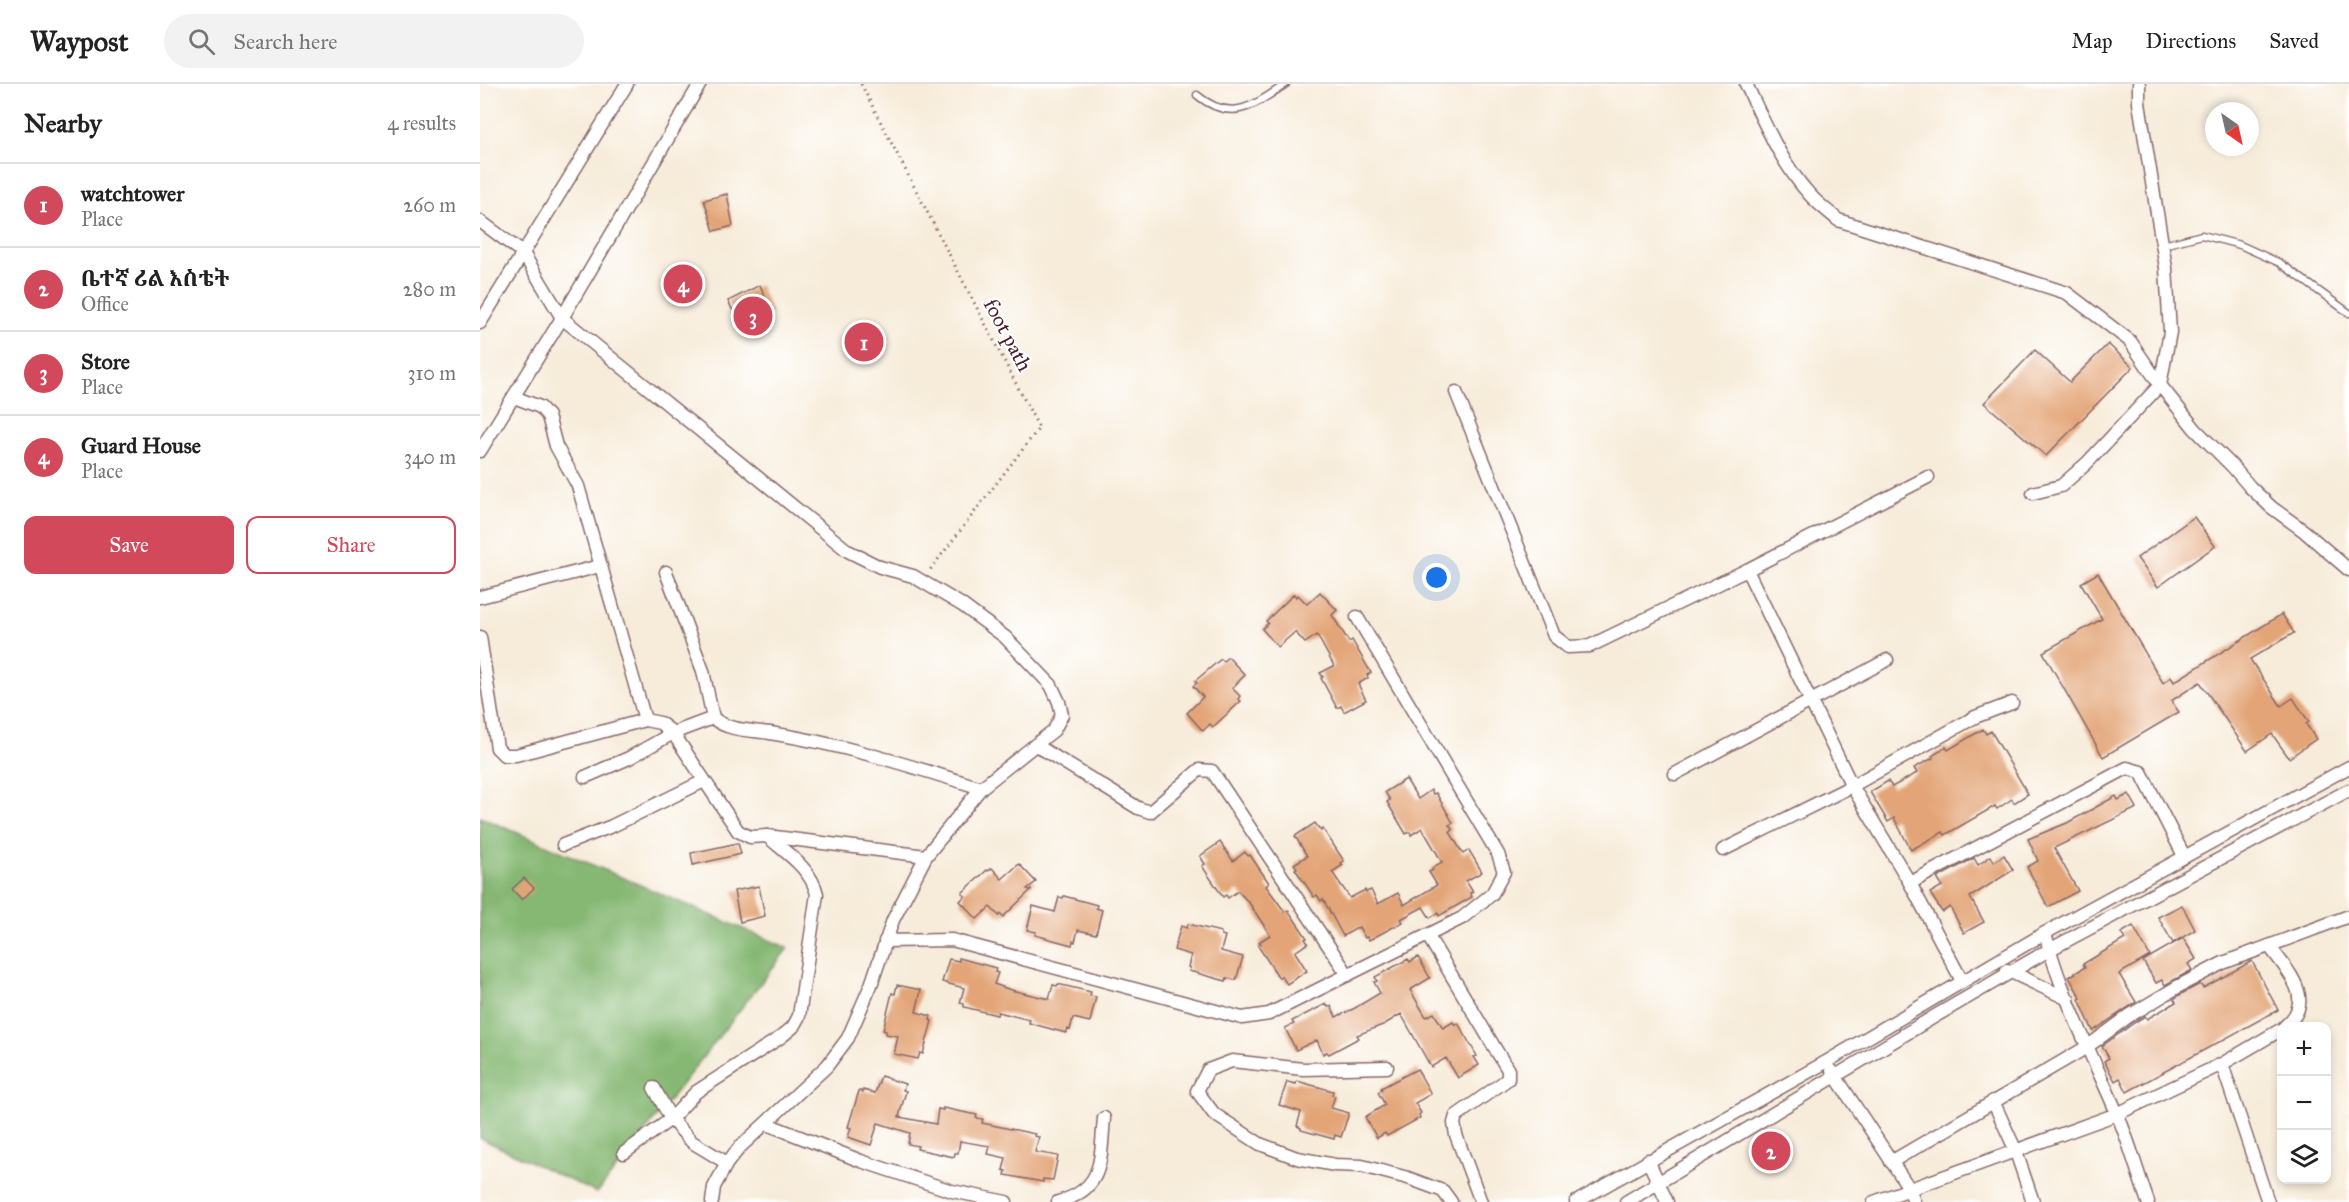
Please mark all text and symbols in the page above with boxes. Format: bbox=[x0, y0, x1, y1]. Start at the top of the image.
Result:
search box bbox=[164, 14, 584, 68]
text: Waypost bbox=[30, 24, 128, 59]
icon: search bbox=[185, 25, 218, 58]
text: Search here bbox=[233, 28, 337, 55]
text: Map bbox=[2072, 28, 2113, 54]
text: Directions bbox=[2146, 28, 2236, 54]
text: Saved bbox=[2269, 28, 2319, 54]
north arrow bbox=[2205, 102, 2259, 156]
text: Nearby bbox=[24, 107, 102, 139]
text: 4 results bbox=[387, 111, 456, 135]
text: watchtower bbox=[81, 180, 184, 207]
text: 1 bbox=[40, 193, 47, 217]
text: 260 m bbox=[403, 193, 456, 217]
text: Place bbox=[81, 207, 123, 231]
pin: 4 bbox=[664, 262, 702, 306]
text: ቤተኛ ሪል እስቴት bbox=[81, 265, 229, 292]
text: 2 bbox=[39, 277, 48, 301]
text: 280 m bbox=[403, 277, 456, 301]
text: Office bbox=[81, 292, 129, 316]
pin: 3 bbox=[734, 294, 772, 338]
street label: foot path bbox=[978, 294, 1038, 376]
pin: 1 bbox=[844, 320, 884, 364]
text: Store bbox=[81, 348, 130, 375]
text: 3 bbox=[40, 361, 48, 385]
text: 310 m bbox=[407, 361, 456, 385]
text: Place bbox=[81, 375, 123, 399]
text: Guard House bbox=[81, 432, 201, 459]
text: 4 bbox=[38, 445, 49, 469]
text: 340 m bbox=[404, 445, 456, 469]
text: Place bbox=[81, 459, 123, 483]
button: Save bbox=[24, 516, 234, 574]
button: Share bbox=[246, 516, 456, 574]
your location bbox=[1422, 563, 1451, 592]
map controls bbox=[2277, 1022, 2331, 1184]
button: + bbox=[2277, 1022, 2331, 1076]
button: − bbox=[2277, 1076, 2331, 1130]
pin: 2 bbox=[1752, 1128, 1790, 1174]
button: layers bbox=[2277, 1130, 2331, 1184]

